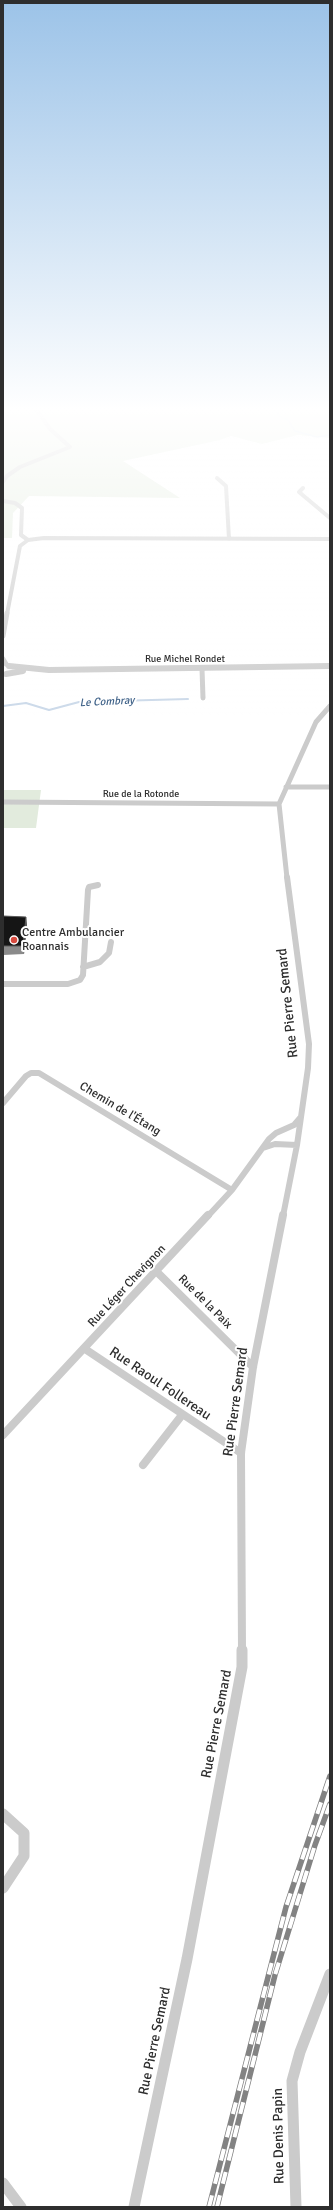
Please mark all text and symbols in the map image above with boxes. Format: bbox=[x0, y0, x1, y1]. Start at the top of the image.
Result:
street label: Rue Michel Rondet bbox=[145, 653, 225, 665]
water label: Le Combray bbox=[79, 694, 135, 710]
street label: Rue de la Rotonde bbox=[103, 788, 179, 800]
place label: Centre Ambulancier Roannais bbox=[22, 926, 124, 954]
marker: Centre Ambulancier Roannais bbox=[9, 935, 19, 945]
street label: Rue Pierre Semard bbox=[274, 947, 302, 1059]
street label: Chemin de l'Étang bbox=[77, 1079, 163, 1139]
street label: Rue Léger Chevignon bbox=[85, 1242, 169, 1330]
street label: Rue de la Paix bbox=[175, 1272, 235, 1332]
street label: Rue Raoul Follereau bbox=[106, 1344, 214, 1424]
street label: Rue Pierre Semard bbox=[220, 1346, 252, 1458]
street label: Rue Pierre Semard bbox=[198, 1668, 236, 1780]
street label: Rue Pierre Semard bbox=[135, 1985, 175, 2097]
street label: Rue Denis Papin bbox=[270, 2088, 288, 2184]

